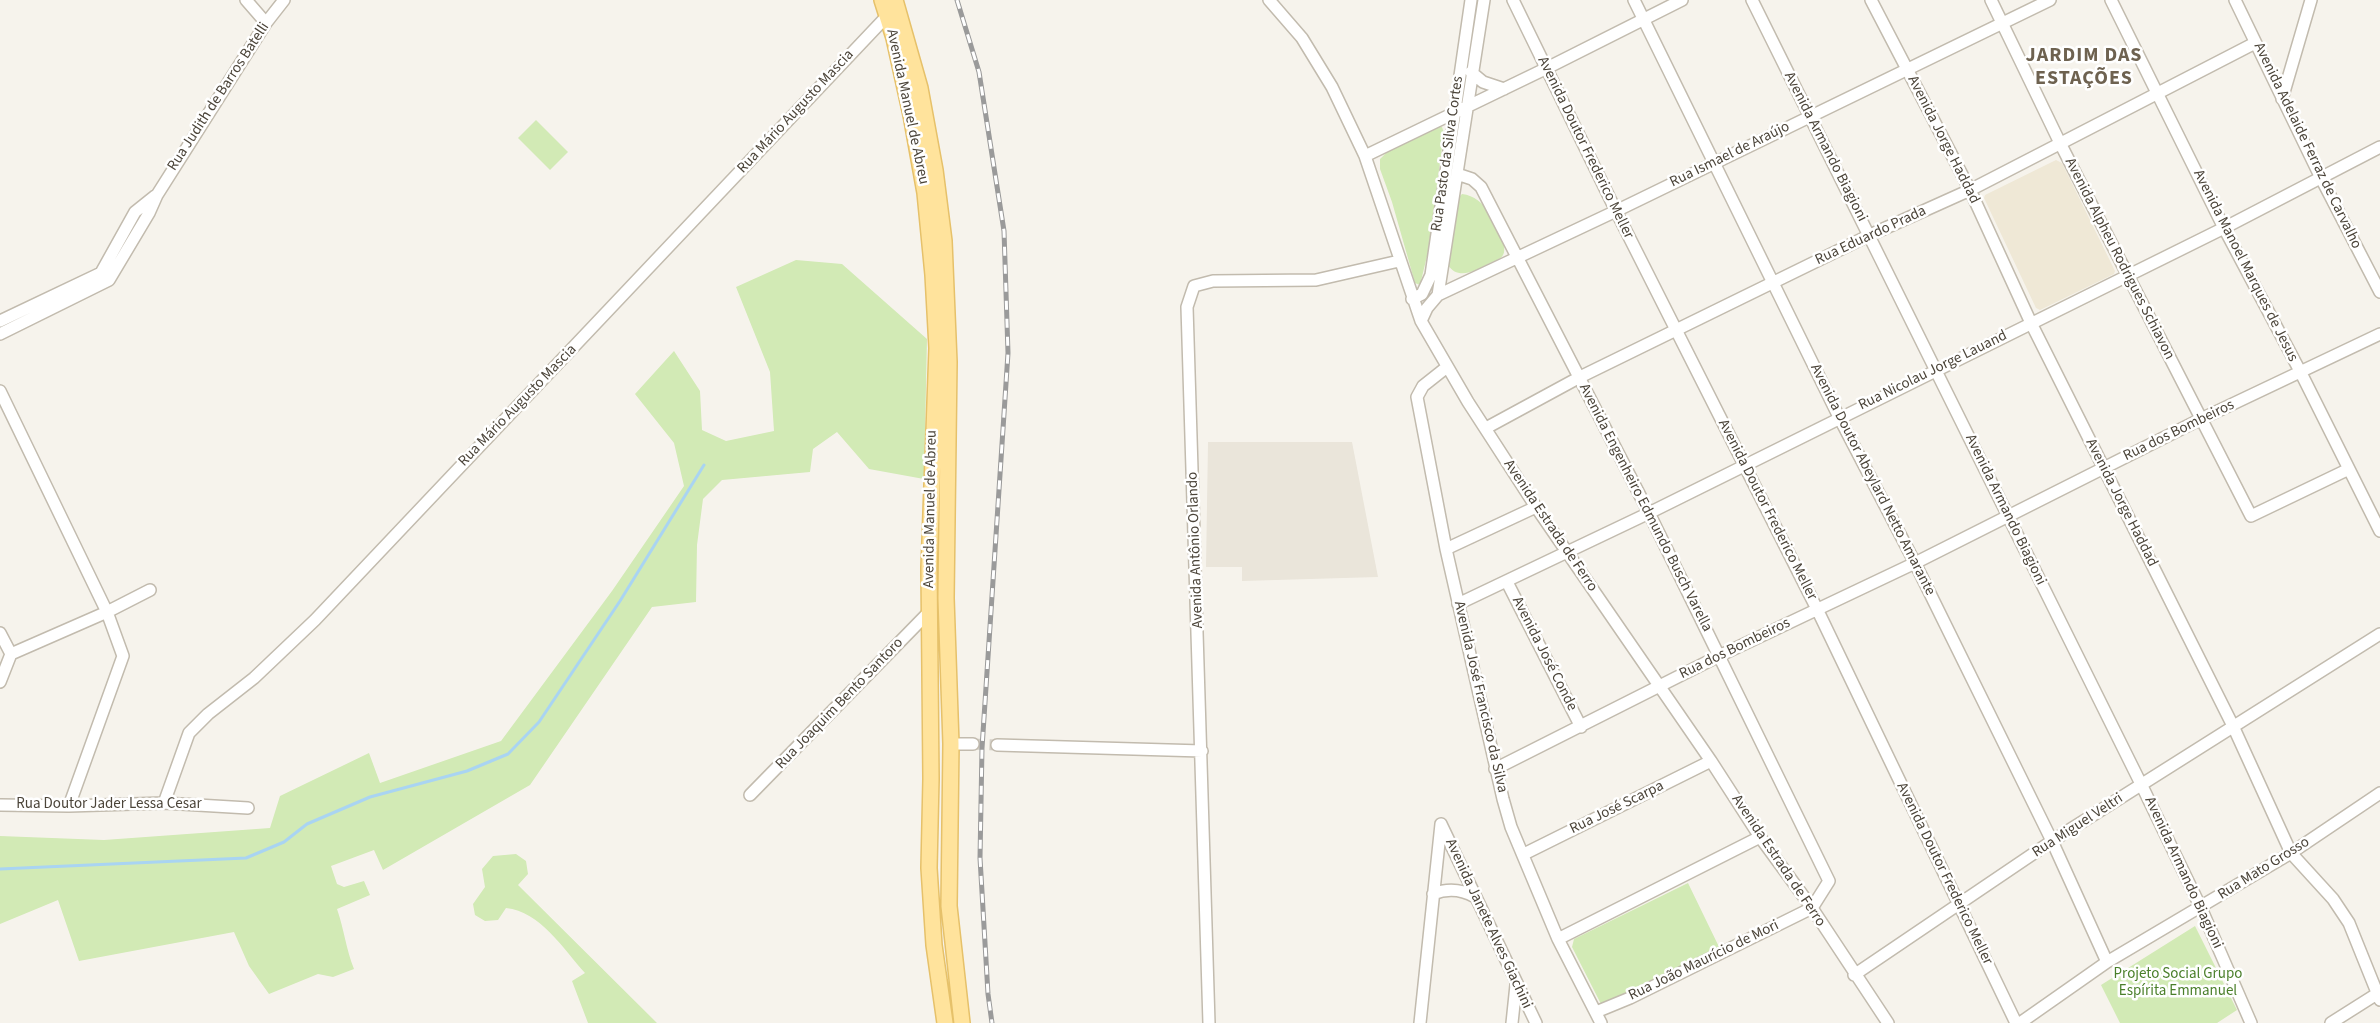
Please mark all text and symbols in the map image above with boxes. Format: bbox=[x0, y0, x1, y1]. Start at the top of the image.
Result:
street label: Rua Judith de Barros Batelli bbox=[164, 19, 274, 175]
street label: Avenida Manuel de Abreu bbox=[882, 28, 932, 186]
street label: Avenida Adelaide Ferraz de Carvalho bbox=[2249, 40, 2365, 252]
district label: JARDIM DAS ESTAÇÕES bbox=[2024, 45, 2144, 92]
street label: Rua Mário Augusto Mascia bbox=[734, 46, 858, 178]
street label: Avenida Doutor Frederico Meller bbox=[1533, 54, 1637, 242]
street label: Avenida Armando Biagioni bbox=[1779, 69, 1871, 225]
street label: Avenida Jorge Haddad bbox=[1903, 73, 1983, 207]
street label: Rua Pasto da Silva Cortes bbox=[1428, 75, 1468, 233]
street label: Rua Ismael de Araújo bbox=[1667, 118, 1793, 192]
street label: Avenida Alpheu Rodrigues Schiavon bbox=[2060, 155, 2178, 363]
street label: Avenida Manoel Marques de Jesus bbox=[2189, 167, 2301, 365]
street label: Rua Eduardo Prada bbox=[1813, 202, 1929, 270]
street label: Rua Nicolau Jorge Lauand bbox=[1856, 327, 2010, 415]
street label: Rua Mário Augusto Mascia bbox=[455, 341, 581, 471]
street label: Avenida Doutor Abeylard Netto Amarante bbox=[1806, 361, 1938, 599]
street label: Avenida Engenheiro Edmundo Busch Varella bbox=[1574, 381, 1716, 635]
street label: Rua dos Bombeiros bbox=[2121, 396, 2237, 466]
street label: Avenida Doutor Frederico Meller bbox=[1713, 417, 1821, 603]
street label: Avenida Manuel de Abreu bbox=[921, 430, 941, 588]
street label: Avenida Armando Biagioni bbox=[1961, 432, 2049, 588]
street label: Avenida Jorge Haddad bbox=[2081, 436, 2161, 570]
street label: Avenida Estrada de Ferro bbox=[1499, 457, 1601, 595]
street label: Avenida Antônio Orlando bbox=[1184, 471, 1208, 629]
street label: Avenida José Conde bbox=[1507, 594, 1581, 714]
street label: Avenida José Francisco da Silva bbox=[1449, 599, 1511, 795]
street label: Rua dos Bombeiros bbox=[1677, 614, 1793, 684]
street label: Rua Joaquim Bento Santoro bbox=[772, 634, 908, 774]
street label: Rua José Scarpa bbox=[1567, 777, 1667, 839]
street label: Avenida Doutor Frederico Meller bbox=[1892, 780, 1996, 968]
street label: Rua Miguel Veltri bbox=[2029, 790, 2127, 862]
street label: Avenida Estrada de Ferro bbox=[1727, 792, 1829, 930]
street label: Avenida Armando Biagioni bbox=[2140, 794, 2226, 952]
street label: Rua Doutor Jader Lessa Cesar bbox=[16, 796, 202, 814]
street label: Rua Mato Grosso bbox=[2215, 834, 2313, 904]
street label: Avenida Janete Alves Giachini bbox=[1441, 836, 1535, 1012]
street label: Rua João Maurício de Mori bbox=[1626, 917, 1782, 1005]
park label: Projeto Social Grupo Espírita Emmanuel bbox=[2114, 966, 2242, 1001]

